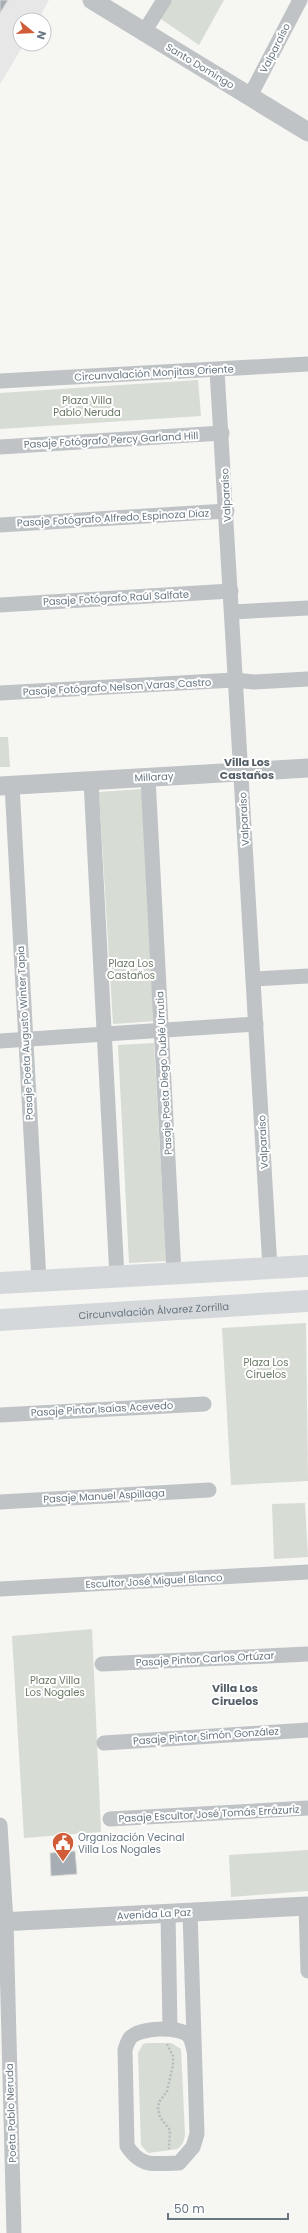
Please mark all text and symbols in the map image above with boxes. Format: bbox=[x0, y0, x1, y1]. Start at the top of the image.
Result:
north arrow bbox=[12, 12, 52, 52]
street label: Valparaíso bbox=[256, 21, 294, 75]
text: N bbox=[33, 29, 50, 42]
street label: Santo Domingo bbox=[163, 40, 237, 92]
street label: Circunvalación Monjitas Oriente bbox=[74, 361, 234, 385]
park label: Plaza Villa Pablo Neruda bbox=[53, 393, 121, 420]
street label: Pasaje Fotógrafo Percy Garland Hill bbox=[23, 428, 199, 452]
street label: Valparaíso bbox=[217, 468, 235, 522]
street label: Pasaje Fotógrafo Alfredo Espinoza Díaz bbox=[17, 505, 210, 531]
street label: Pasaje Fotógrafo Raúl Salfate bbox=[43, 587, 189, 609]
street label: Pasaje Fotógrafo Nelson Varas Castro bbox=[22, 675, 212, 699]
district label: Villa Los Castaños bbox=[220, 754, 274, 783]
street label: Millaray bbox=[134, 768, 174, 786]
street label: Valparaíso bbox=[235, 792, 253, 846]
street label: Pasaje Poeta Augusto Winter Tapia bbox=[13, 945, 37, 1121]
park label: Plaza Los Castaños bbox=[107, 956, 155, 983]
street label: Pasaje Poeta Diego Dublé Urrutia bbox=[152, 991, 176, 1155]
street label: Valparaíso bbox=[254, 1115, 272, 1169]
street label: Circunvalación Álvarez Zorrilla bbox=[78, 1298, 229, 1323]
park label: Plaza Los Ciruelos bbox=[244, 1355, 288, 1382]
street label: Pasaje Pintor Isaías Acevedo bbox=[30, 1398, 174, 1420]
street label: Pasaje Manuel Aspillaga bbox=[43, 1485, 165, 1507]
street label: Escultor José Miguel Blanco bbox=[85, 1570, 223, 1592]
street label: Pasaje Pintor Carlos Ortúzar bbox=[135, 1648, 275, 1670]
park label: Plaza Villa Los Nogales bbox=[25, 1673, 85, 1700]
district label: Villa Los Ciruelos bbox=[212, 1680, 258, 1709]
street label: Pasaje Pintor Simón González bbox=[133, 1723, 280, 1749]
street label: Pasaje Escultor José Tomás Errázuriz bbox=[118, 1802, 300, 1826]
public building icon: Organización Vecinal Villa Los Nogales bbox=[50, 1830, 76, 1863]
place label: Organización Vecinal Villa Los Nogales bbox=[78, 1830, 184, 1857]
street label: Avenida La Paz bbox=[116, 1905, 192, 1923]
street label: Poeta Pablo Neruda bbox=[2, 2063, 20, 2163]
scale bar bbox=[168, 2195, 288, 2221]
text: 50 m bbox=[174, 2200, 205, 2217]

